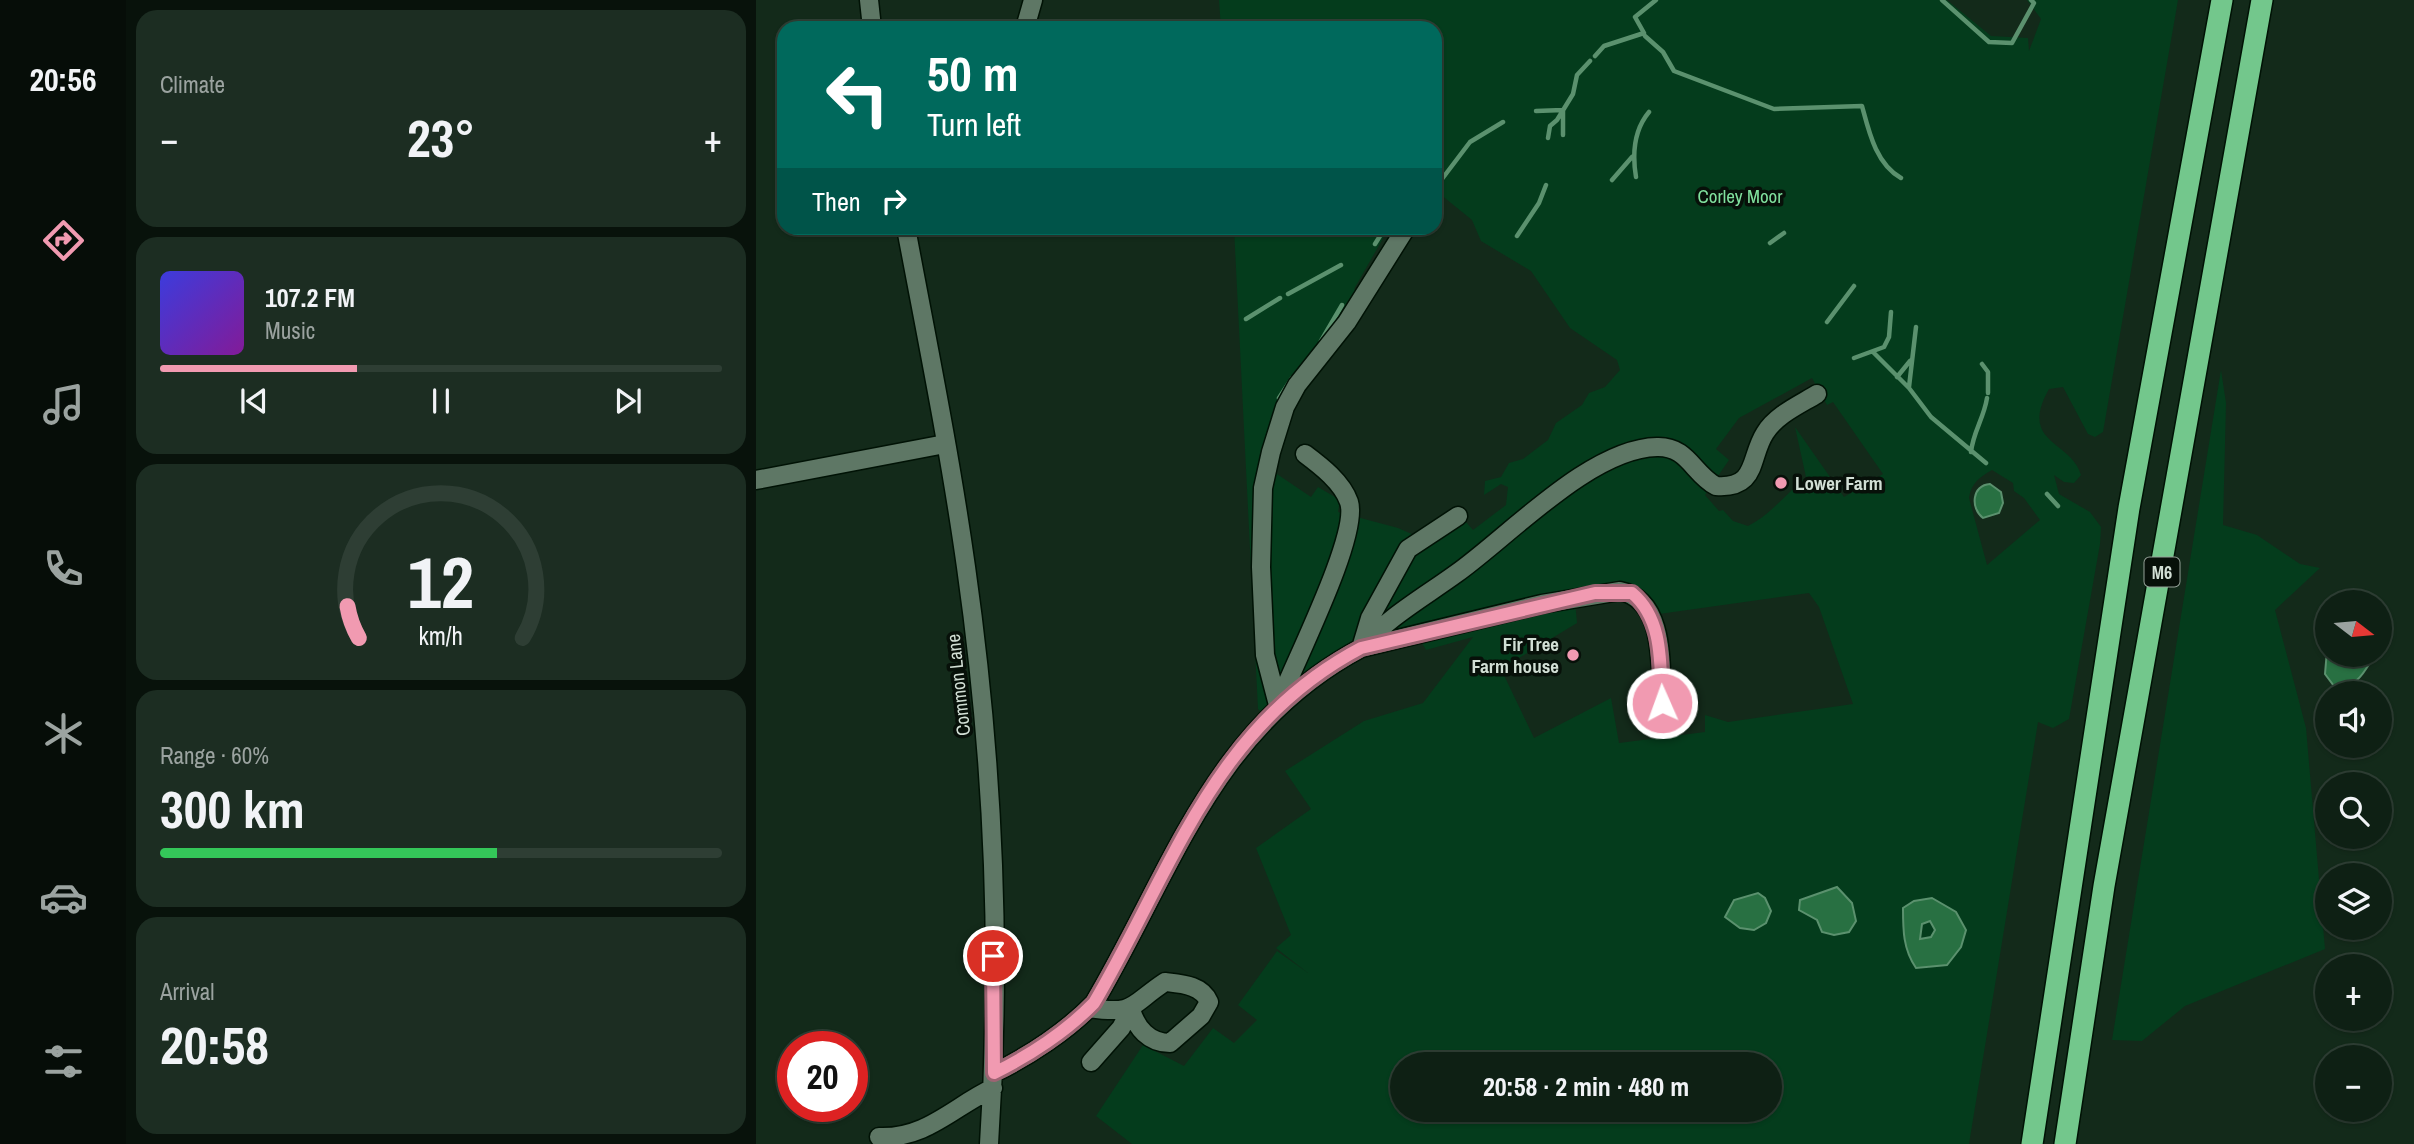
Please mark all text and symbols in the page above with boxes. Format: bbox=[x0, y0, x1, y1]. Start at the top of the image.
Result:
text: 50 m bbox=[927, 40, 1019, 106]
icon: left bbox=[812, 49, 903, 140]
text: 20:56 bbox=[29, 58, 97, 101]
text: Climate bbox=[160, 69, 225, 100]
text: 23° bbox=[407, 103, 475, 173]
text: Turn left bbox=[927, 103, 1021, 146]
text: − bbox=[160, 113, 178, 164]
text: + bbox=[704, 113, 722, 164]
icon: right bbox=[875, 182, 913, 220]
park label: Corley Moor bbox=[1698, 183, 1783, 209]
text: Then bbox=[812, 184, 861, 219]
icon: directions bbox=[39, 216, 88, 265]
text: 107.2 FM bbox=[265, 280, 355, 315]
text: Music bbox=[265, 315, 315, 346]
icon: music bbox=[39, 380, 88, 429]
icon: previous bbox=[235, 382, 273, 420]
icon: pause bbox=[422, 382, 460, 420]
icon: next bbox=[609, 382, 647, 420]
place label: Lower Farm bbox=[1795, 470, 1883, 496]
marker: Lower Farm bbox=[1773, 475, 1789, 491]
text: 12 bbox=[408, 533, 474, 631]
icon: phone bbox=[39, 544, 88, 593]
road number: M6 bbox=[2144, 558, 2180, 586]
north arrow bbox=[2315, 590, 2392, 667]
map controls bbox=[2315, 590, 2392, 1122]
text: km/h bbox=[419, 619, 463, 653]
place label: Fir Tree Farm house bbox=[1471, 631, 1559, 679]
street label: Common Lane bbox=[940, 633, 976, 737]
marker: Fir Tree Farm house bbox=[1565, 647, 1581, 663]
position arrow bbox=[1625, 666, 1699, 740]
button: sound bbox=[2315, 681, 2392, 758]
icon: climate bbox=[39, 709, 88, 758]
text: Range · 60% bbox=[160, 740, 269, 771]
button: search bbox=[2315, 772, 2392, 849]
text: 300 km bbox=[160, 774, 305, 844]
button: layers bbox=[2315, 863, 2392, 940]
icon: car bbox=[39, 873, 88, 922]
pin bbox=[963, 926, 1023, 986]
icon: arrive bbox=[974, 937, 1012, 975]
button: + bbox=[2315, 954, 2392, 1031]
text: Arrival bbox=[160, 976, 215, 1007]
text: 20:58 bbox=[160, 1010, 269, 1080]
speed limit sign: 20 bbox=[777, 1031, 868, 1122]
icon: filters bbox=[39, 1037, 88, 1086]
button: − bbox=[2315, 1045, 2392, 1122]
text: 20:58 · 2 min · 480 m bbox=[1483, 1069, 1689, 1104]

